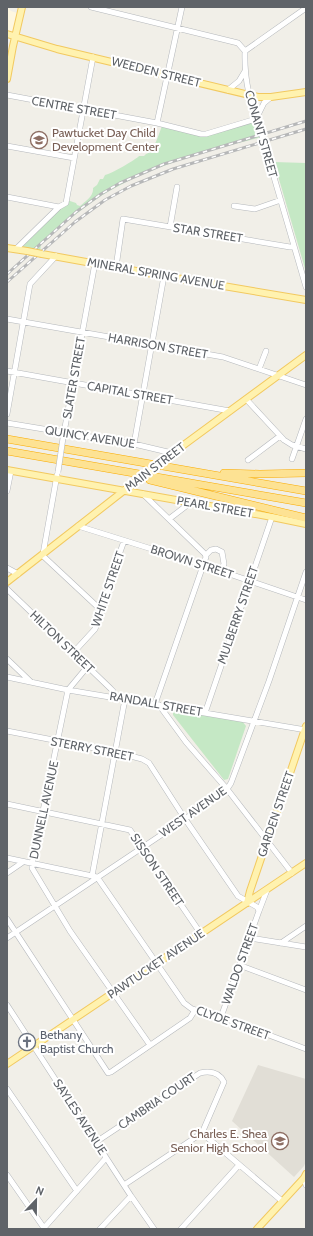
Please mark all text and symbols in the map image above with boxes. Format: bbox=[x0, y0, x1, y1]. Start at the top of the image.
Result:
street label: WEEDEN STREET bbox=[110, 53, 203, 90]
street label: CONANT STREET bbox=[242, 88, 281, 180]
street label: CENTRE STREET bbox=[31, 93, 118, 122]
place label: Pawtucket Day Child Development Center bbox=[52, 125, 159, 154]
school or university icon: Pawtucket Day Child Development Center bbox=[29, 130, 49, 150]
street label: STAR STREET bbox=[172, 220, 245, 246]
street label: MINERAL SPRING AVENUE bbox=[86, 254, 226, 293]
street label: HARRISON STREET bbox=[107, 329, 210, 362]
street label: SLATER STREET bbox=[59, 335, 88, 420]
street label: CAPITAL STREET bbox=[86, 378, 175, 408]
street label: QUINCY AVENUE bbox=[44, 422, 136, 451]
street label: MAIN STREET bbox=[122, 439, 188, 494]
street label: PEARL STREET bbox=[176, 492, 255, 521]
street label: BROWN STREET bbox=[149, 541, 236, 582]
street label: WHITE STREET bbox=[88, 548, 128, 629]
street label: MULBERRY STREET bbox=[214, 563, 261, 666]
street label: HILTON STREET bbox=[27, 607, 98, 676]
street label: RANDALL STREET bbox=[108, 688, 204, 719]
street label: STERRY STREET bbox=[49, 733, 135, 764]
street label: DUNNELL AVENUE bbox=[26, 759, 61, 860]
street label: GARDEN STREET bbox=[254, 768, 297, 859]
street label: WEST AVENUE bbox=[156, 783, 230, 840]
street label: SISSON STREET bbox=[127, 830, 188, 910]
street label: WALDO STREET bbox=[218, 921, 261, 1006]
street label: PAWTUCKET AVENUE bbox=[104, 925, 208, 1002]
street label: CLYDE STREET bbox=[194, 1002, 273, 1043]
place label: Bethany Baptist Church bbox=[40, 1027, 114, 1056]
church icon: Bethany Baptist Church bbox=[17, 1032, 37, 1052]
street label: CAMBRIA COURT bbox=[115, 1069, 199, 1132]
street label: SAYLES AVENUE bbox=[50, 1076, 111, 1158]
place label: Charles E. Shea Senior High School bbox=[170, 1126, 267, 1155]
school or university icon: Charles E. Shea Senior High School bbox=[270, 1131, 290, 1151]
north arrow bbox=[16, 1180, 56, 1220]
text: N bbox=[34, 1183, 46, 1199]

